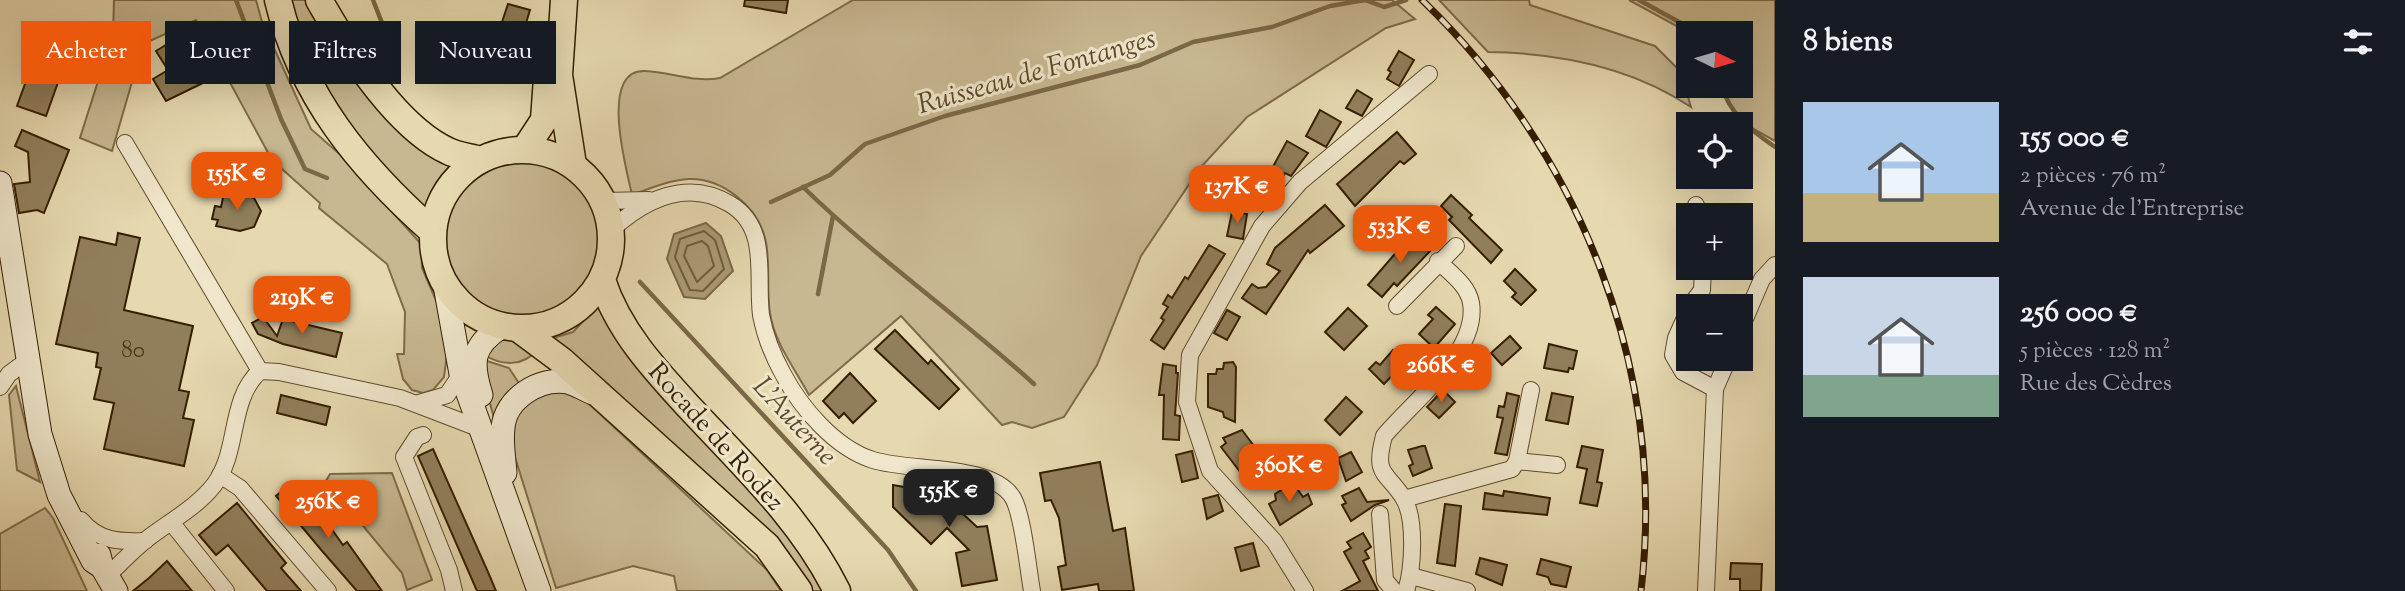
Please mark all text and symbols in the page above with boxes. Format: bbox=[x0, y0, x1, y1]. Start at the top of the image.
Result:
water label: Ruisseau de Fontanges bbox=[913, 20, 1161, 126]
chip: Acheter bbox=[21, 21, 151, 84]
chip: Louer bbox=[165, 21, 275, 84]
chip: Filtres bbox=[289, 21, 401, 84]
chip: Nouveau bbox=[415, 21, 556, 84]
north arrow bbox=[1676, 21, 1754, 98]
map controls bbox=[1676, 21, 1753, 371]
text: 8 biens bbox=[1803, 21, 1893, 64]
icon: filters bbox=[2339, 23, 2377, 61]
button: locate bbox=[1676, 112, 1753, 189]
text: 155 000 € bbox=[2020, 117, 2130, 160]
icon: home bbox=[1859, 130, 1943, 214]
pin: 155K € bbox=[180, 152, 294, 212]
text: 155K € bbox=[207, 158, 267, 191]
text: 2 pièces · 76 m² bbox=[2020, 160, 2166, 193]
pin: 137K € bbox=[1180, 166, 1294, 225]
text: 137K € bbox=[1205, 171, 1269, 204]
text: Avenue de l'Entreprise bbox=[2020, 193, 2244, 226]
button: + bbox=[1676, 203, 1753, 280]
pin: 533K € bbox=[1343, 205, 1457, 265]
text: 533K € bbox=[1369, 211, 1431, 244]
pin: 219K € bbox=[245, 276, 359, 336]
text: 219K € bbox=[269, 282, 335, 315]
text: 256 000 € bbox=[2020, 292, 2138, 335]
button: − bbox=[1676, 294, 1753, 371]
icon: home bbox=[1859, 305, 1943, 389]
house number: 80 bbox=[121, 335, 145, 368]
text: 5 pièces · 128 m² bbox=[2020, 335, 2170, 368]
pin: 266K € bbox=[1384, 344, 1498, 404]
text: 266K € bbox=[1406, 350, 1476, 383]
street label: Rocade de Rodez bbox=[638, 355, 792, 520]
text: Rue des Cèdres bbox=[2020, 368, 2172, 401]
water label: L'Auterne bbox=[742, 369, 845, 475]
pin: 360K € bbox=[1232, 444, 1346, 504]
text: 360K € bbox=[1255, 450, 1323, 483]
pin: 155K € bbox=[892, 470, 1006, 529]
text: 155K € bbox=[919, 475, 979, 508]
pin: 256K € bbox=[271, 480, 385, 540]
text: 256K € bbox=[295, 486, 361, 519]

